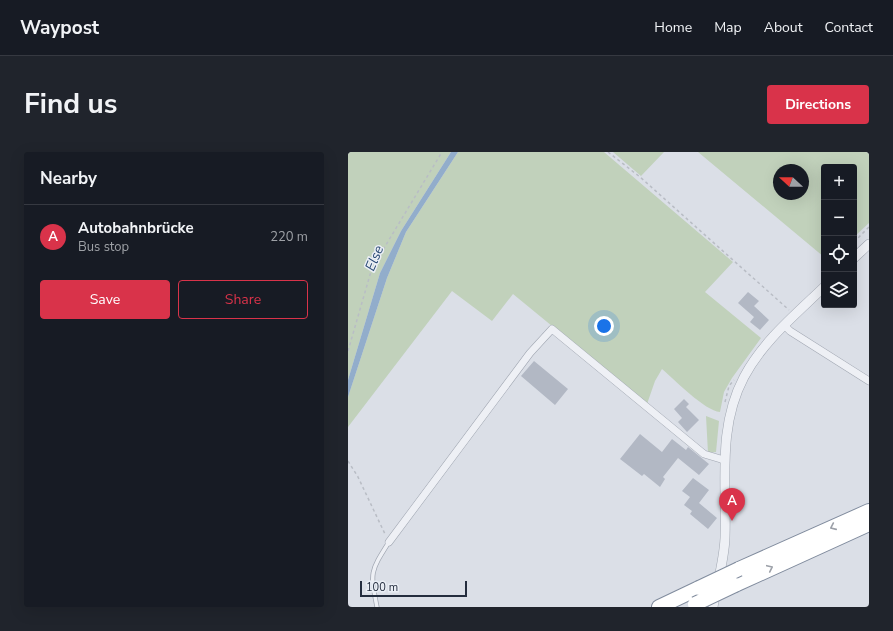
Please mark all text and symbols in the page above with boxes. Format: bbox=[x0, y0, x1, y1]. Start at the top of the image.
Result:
text: Waypost bbox=[20, 15, 99, 41]
text: Home bbox=[654, 18, 692, 37]
text: Map bbox=[714, 18, 742, 37]
text: About bbox=[764, 18, 803, 37]
text: Contact bbox=[825, 18, 873, 37]
text: Find us bbox=[24, 85, 118, 123]
button: Directions bbox=[767, 85, 869, 124]
north arrow bbox=[773, 164, 809, 200]
map controls bbox=[821, 164, 857, 308]
button: + bbox=[821, 164, 857, 200]
text: Nearby bbox=[40, 167, 97, 190]
button: − bbox=[821, 200, 857, 236]
text: Autobahnbrücke bbox=[78, 218, 194, 238]
text: A bbox=[48, 228, 58, 246]
text: 220 m bbox=[270, 228, 308, 246]
button: locate bbox=[821, 236, 857, 272]
text: Bus stop bbox=[78, 238, 129, 256]
water label: Else bbox=[361, 242, 389, 274]
button: layers bbox=[821, 272, 857, 308]
button: Save bbox=[40, 280, 170, 319]
button: Share bbox=[178, 280, 308, 319]
your location bbox=[594, 316, 614, 336]
pin: A bbox=[719, 488, 745, 521]
one-way arrow bbox=[830, 522, 838, 530]
one-way arrow bbox=[767, 565, 774, 573]
scale bar bbox=[360, 579, 467, 598]
text: 100 m bbox=[366, 580, 398, 595]

